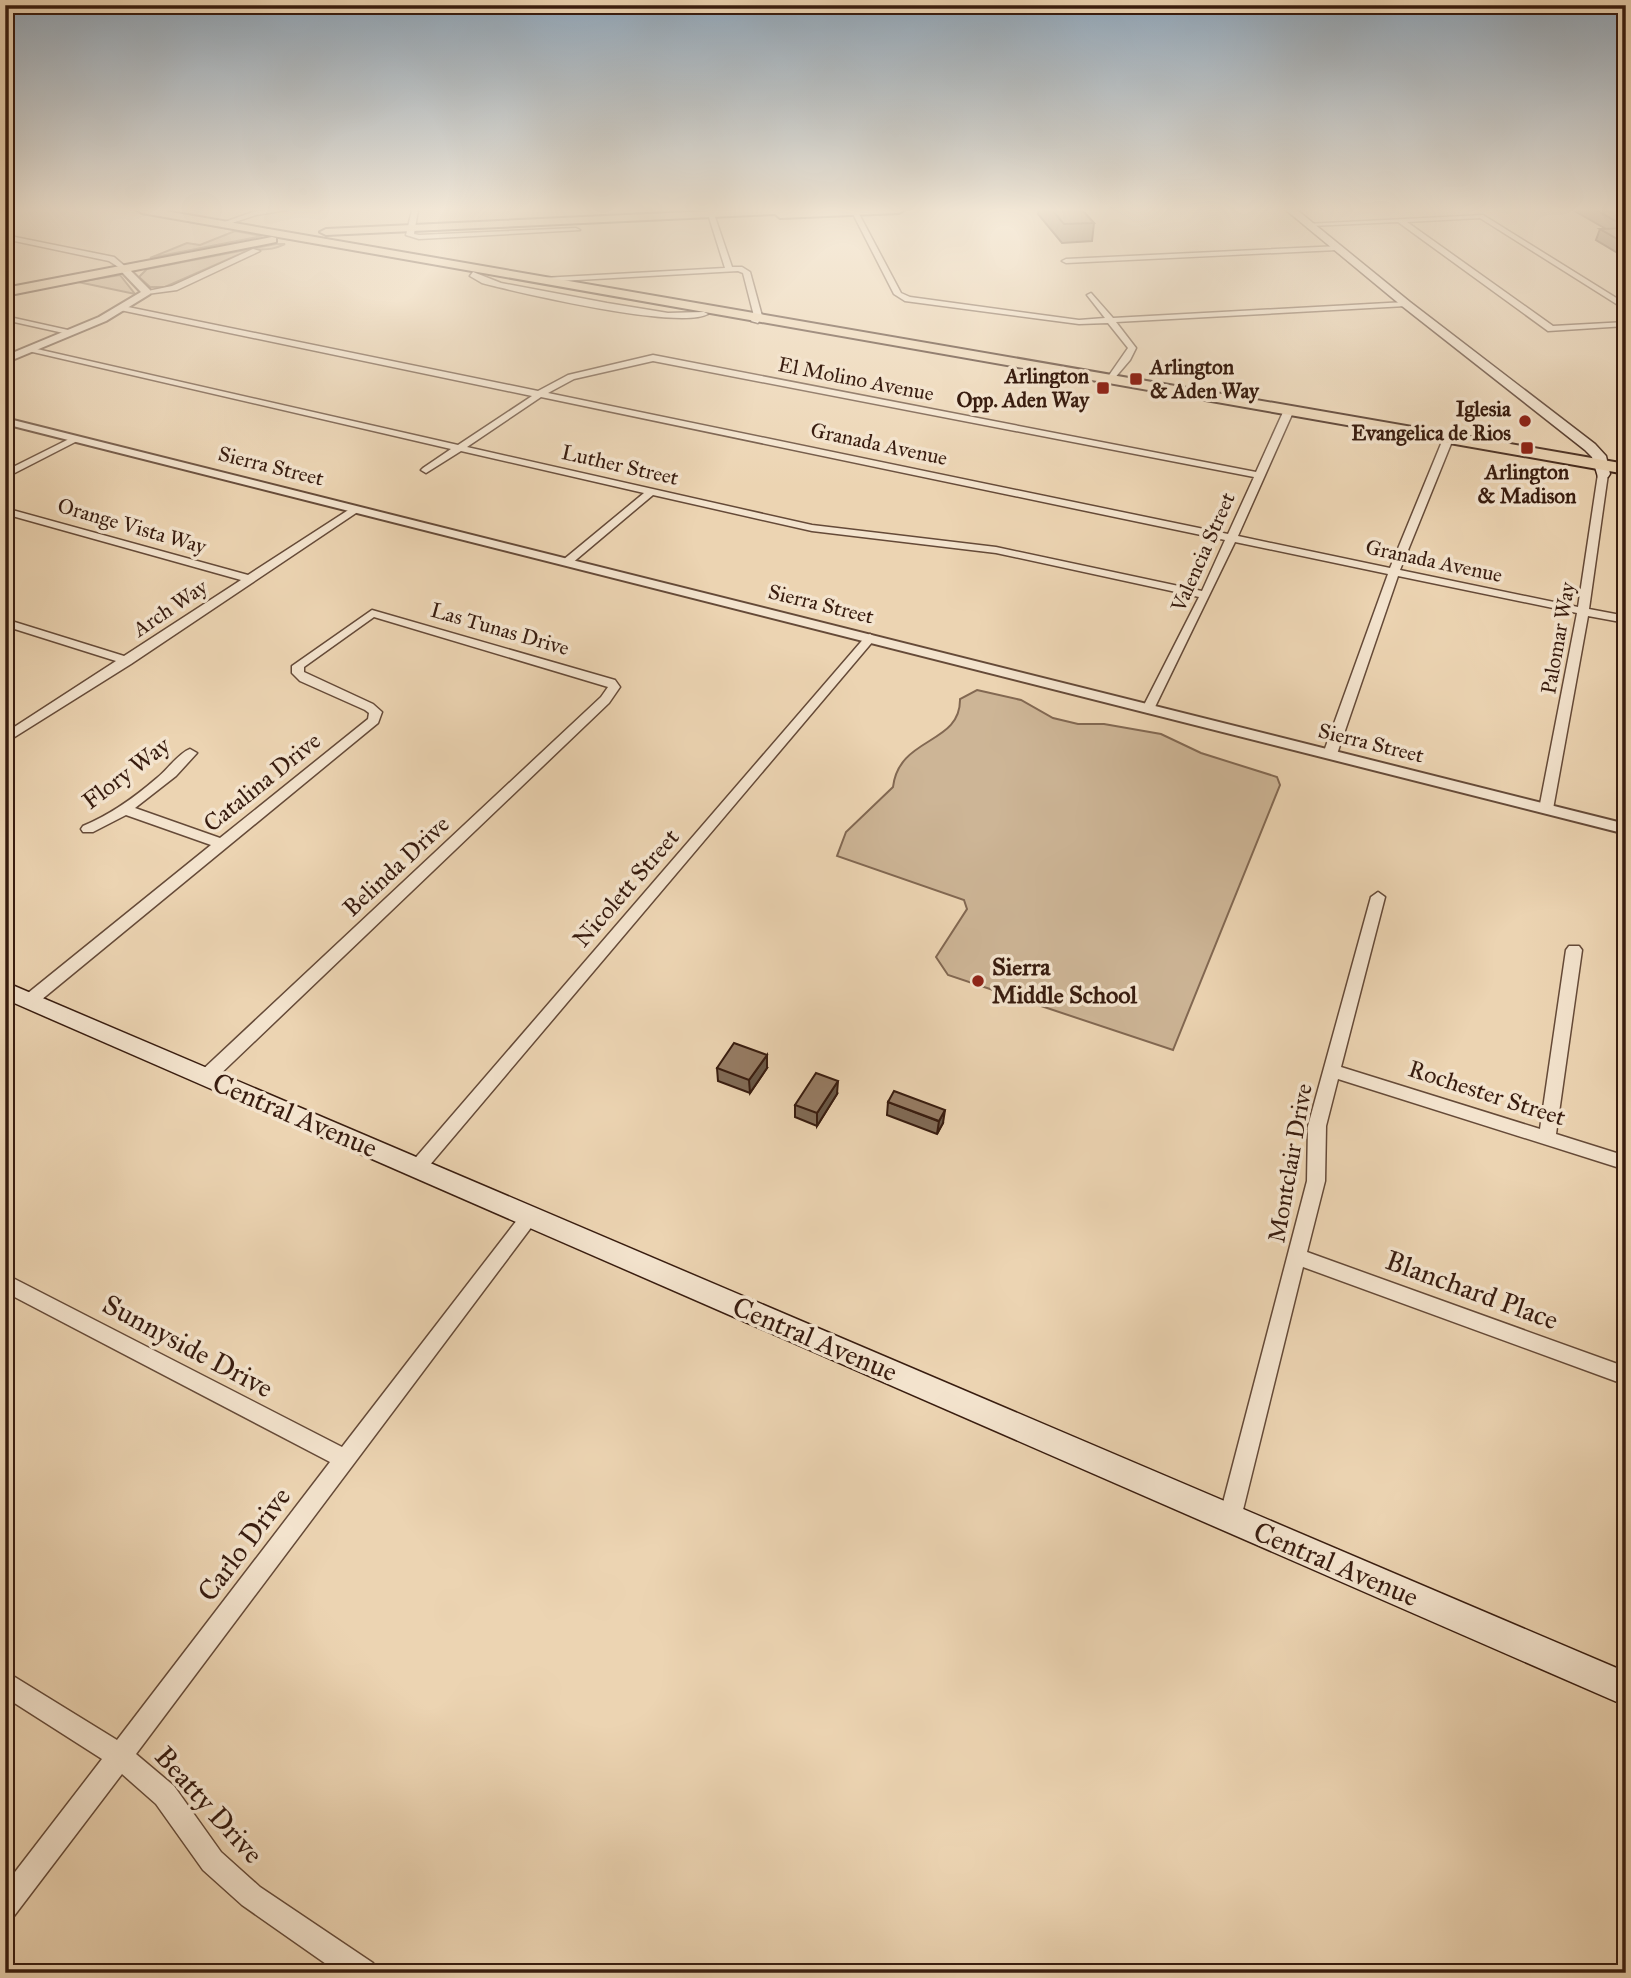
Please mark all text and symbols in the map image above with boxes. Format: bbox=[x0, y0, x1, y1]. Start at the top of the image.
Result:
street label: El Molino Avenue bbox=[776, 351, 936, 407]
place label: Arlington & Aden Way bbox=[1148, 354, 1260, 404]
place label: Arlington Opp. Aden Way bbox=[956, 363, 1090, 413]
marker: Arlington & Aden Way bbox=[1128, 371, 1144, 387]
marker: Arlington Opp. Aden Way bbox=[1095, 380, 1111, 396]
place label: Iglesia Evangelica de Rios bbox=[1351, 396, 1512, 446]
marker: Iglesia Evangelica de Rios bbox=[1517, 413, 1533, 429]
street label: Granada Avenue bbox=[808, 417, 950, 471]
street label: Luther Street bbox=[559, 439, 681, 491]
street label: Sierra Street bbox=[216, 440, 327, 492]
marker: Arlington & Madison bbox=[1519, 440, 1535, 456]
place label: Arlington & Madison bbox=[1478, 459, 1577, 509]
street label: Valencia Street bbox=[1165, 488, 1241, 617]
street label: Orange Vista Way bbox=[55, 492, 210, 560]
street label: Granada Avenue bbox=[1363, 534, 1505, 588]
street label: Arch Way bbox=[127, 573, 213, 643]
street label: Sierra Street bbox=[766, 578, 877, 630]
street label: Palomar Way bbox=[1535, 579, 1581, 696]
street label: Las Tunas Drive bbox=[428, 597, 572, 661]
street label: Sierra Street bbox=[1316, 717, 1427, 769]
street label: Catalina Drive bbox=[197, 726, 327, 838]
street label: Flory Way bbox=[76, 730, 177, 816]
street label: Belinda Drive bbox=[336, 809, 456, 923]
street label: Nicolett Street bbox=[566, 822, 686, 953]
place label: Sierra Middle School bbox=[992, 952, 1138, 1010]
marker: Sierra Middle School bbox=[970, 973, 986, 989]
street label: Rochester Street bbox=[1405, 1053, 1570, 1133]
street label: Central Avenue bbox=[207, 1065, 383, 1165]
street label: Montclair Drive bbox=[1261, 1081, 1319, 1245]
street label: Blanchard Place bbox=[1381, 1242, 1563, 1338]
street label: Sunnyside Drive bbox=[97, 1286, 279, 1406]
street label: Central Avenue bbox=[727, 1289, 903, 1389]
street label: Carlo Drive bbox=[190, 1480, 298, 1608]
street label: Central Avenue bbox=[1248, 1514, 1424, 1614]
street label: Beatty Drive bbox=[147, 1739, 271, 1871]

